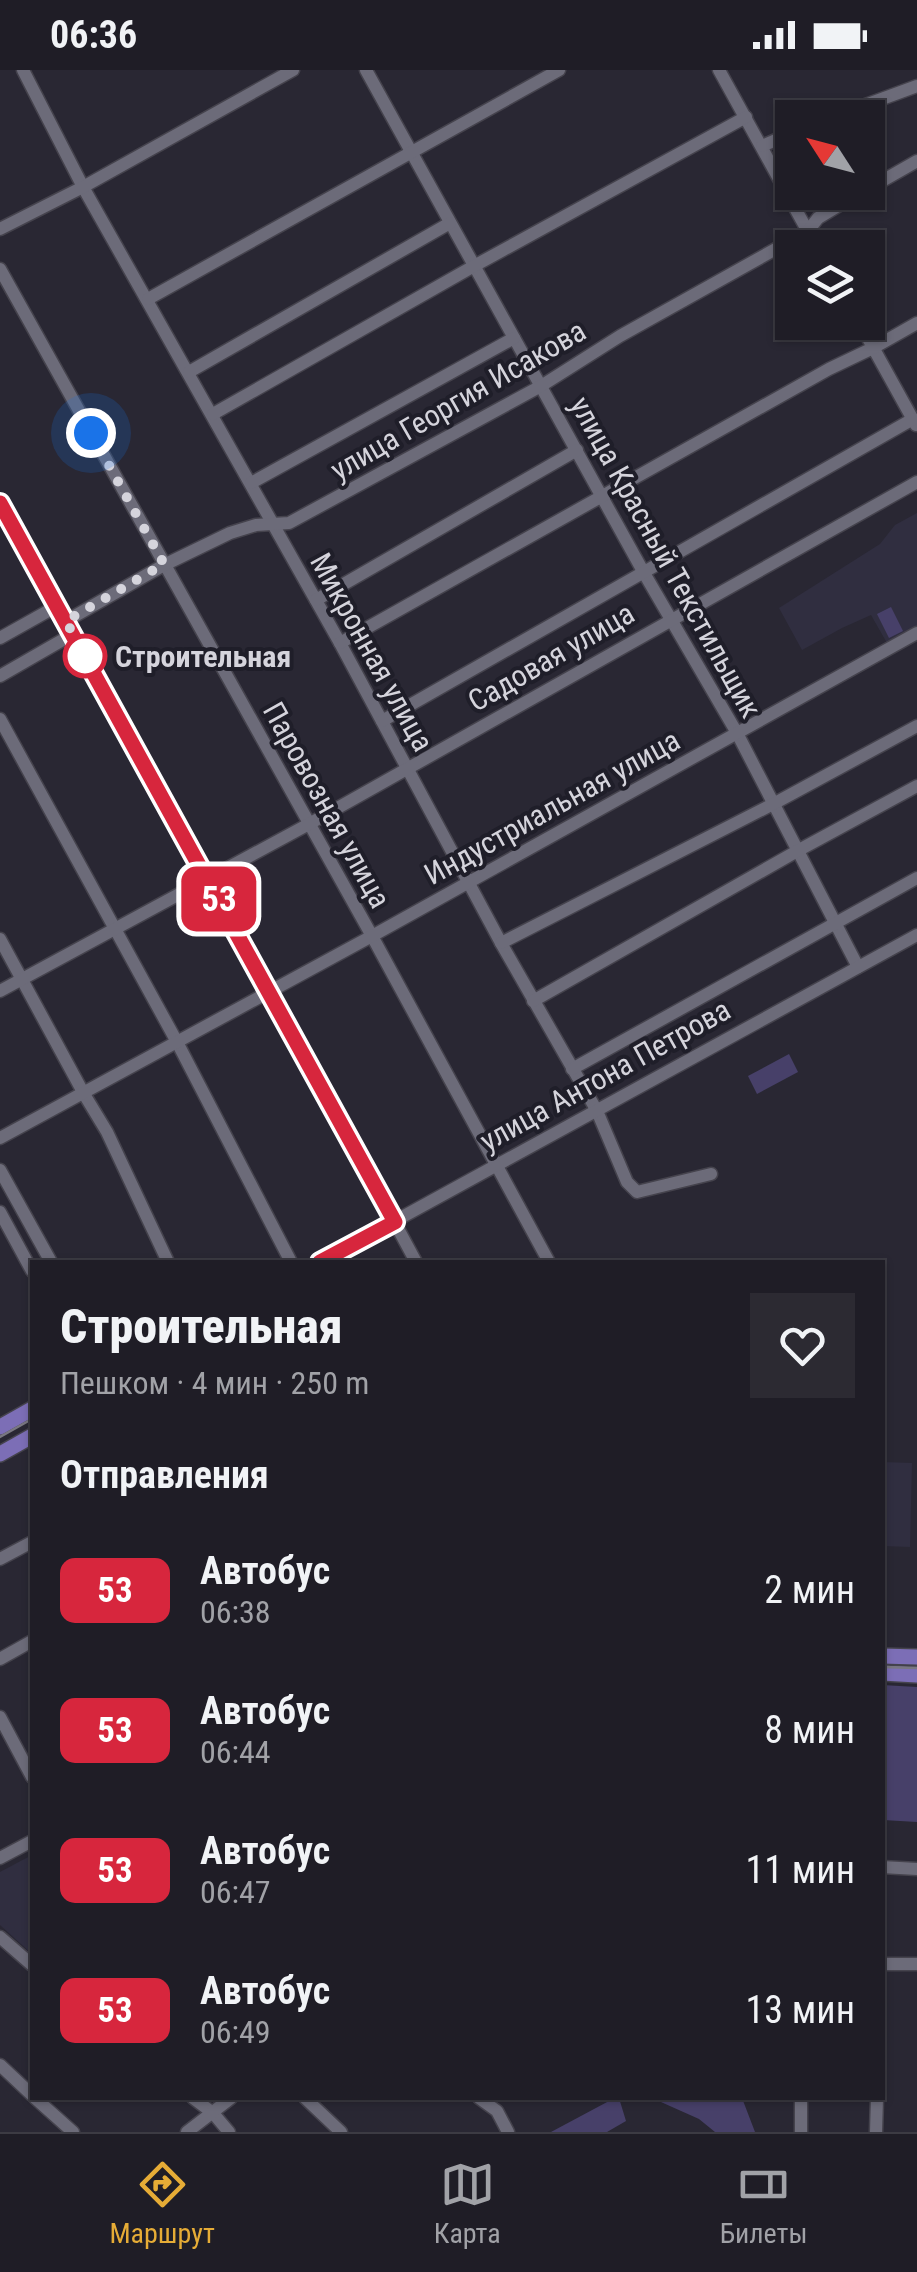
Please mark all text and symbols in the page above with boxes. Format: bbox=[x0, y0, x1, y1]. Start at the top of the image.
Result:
text: 06:36 bbox=[50, 13, 137, 57]
north arrow bbox=[775, 100, 885, 210]
map controls bbox=[775, 100, 885, 340]
button: layers bbox=[775, 230, 885, 340]
street label: улица Георгия Исакова bbox=[324, 313, 592, 487]
street label: улица Красный Текстильщик bbox=[563, 390, 769, 724]
your location bbox=[66, 408, 116, 458]
street label: Микронная улица bbox=[303, 547, 441, 757]
street label: Садовая улица bbox=[462, 595, 640, 719]
marker: Строительная bbox=[64, 635, 106, 677]
place label: Строительная bbox=[115, 639, 291, 674]
street label: Паровозная улица bbox=[256, 696, 398, 914]
street label: Индустриальная улица bbox=[418, 722, 686, 892]
line badge: 53 bbox=[174, 866, 264, 932]
text: 53 bbox=[201, 879, 237, 920]
street label: улица Антона Петрова bbox=[474, 992, 736, 1158]
button: heart bbox=[750, 1293, 855, 1398]
text: Строительная bbox=[60, 1298, 343, 1355]
text: Пешком · 4 мин · 250 m bbox=[60, 1364, 369, 1402]
text: Отправления bbox=[60, 1453, 269, 1497]
text: Автобус bbox=[200, 1549, 330, 1593]
text: 2 мин bbox=[764, 1568, 855, 1612]
text: 53 bbox=[97, 1570, 133, 1611]
text: 06:38 bbox=[200, 1593, 271, 1631]
text: Автобус bbox=[200, 1689, 330, 1733]
text: 8 мин bbox=[764, 1708, 855, 1752]
text: 53 bbox=[97, 1710, 133, 1751]
text: 06:44 bbox=[200, 1733, 271, 1771]
text: Автобус bbox=[200, 1829, 330, 1873]
text: 11 мин bbox=[746, 1848, 855, 1892]
text: 53 bbox=[97, 1850, 133, 1891]
text: 06:47 bbox=[200, 1873, 271, 1911]
text: Автобус bbox=[200, 1969, 330, 2013]
text: 13 мин bbox=[746, 1988, 855, 2032]
text: 53 bbox=[97, 1990, 133, 2031]
text: 06:49 bbox=[200, 2013, 271, 2051]
tab: Маршрут bbox=[109, 2157, 215, 2250]
tab: Карта bbox=[434, 2157, 501, 2250]
tab: Билеты bbox=[720, 2157, 808, 2250]

